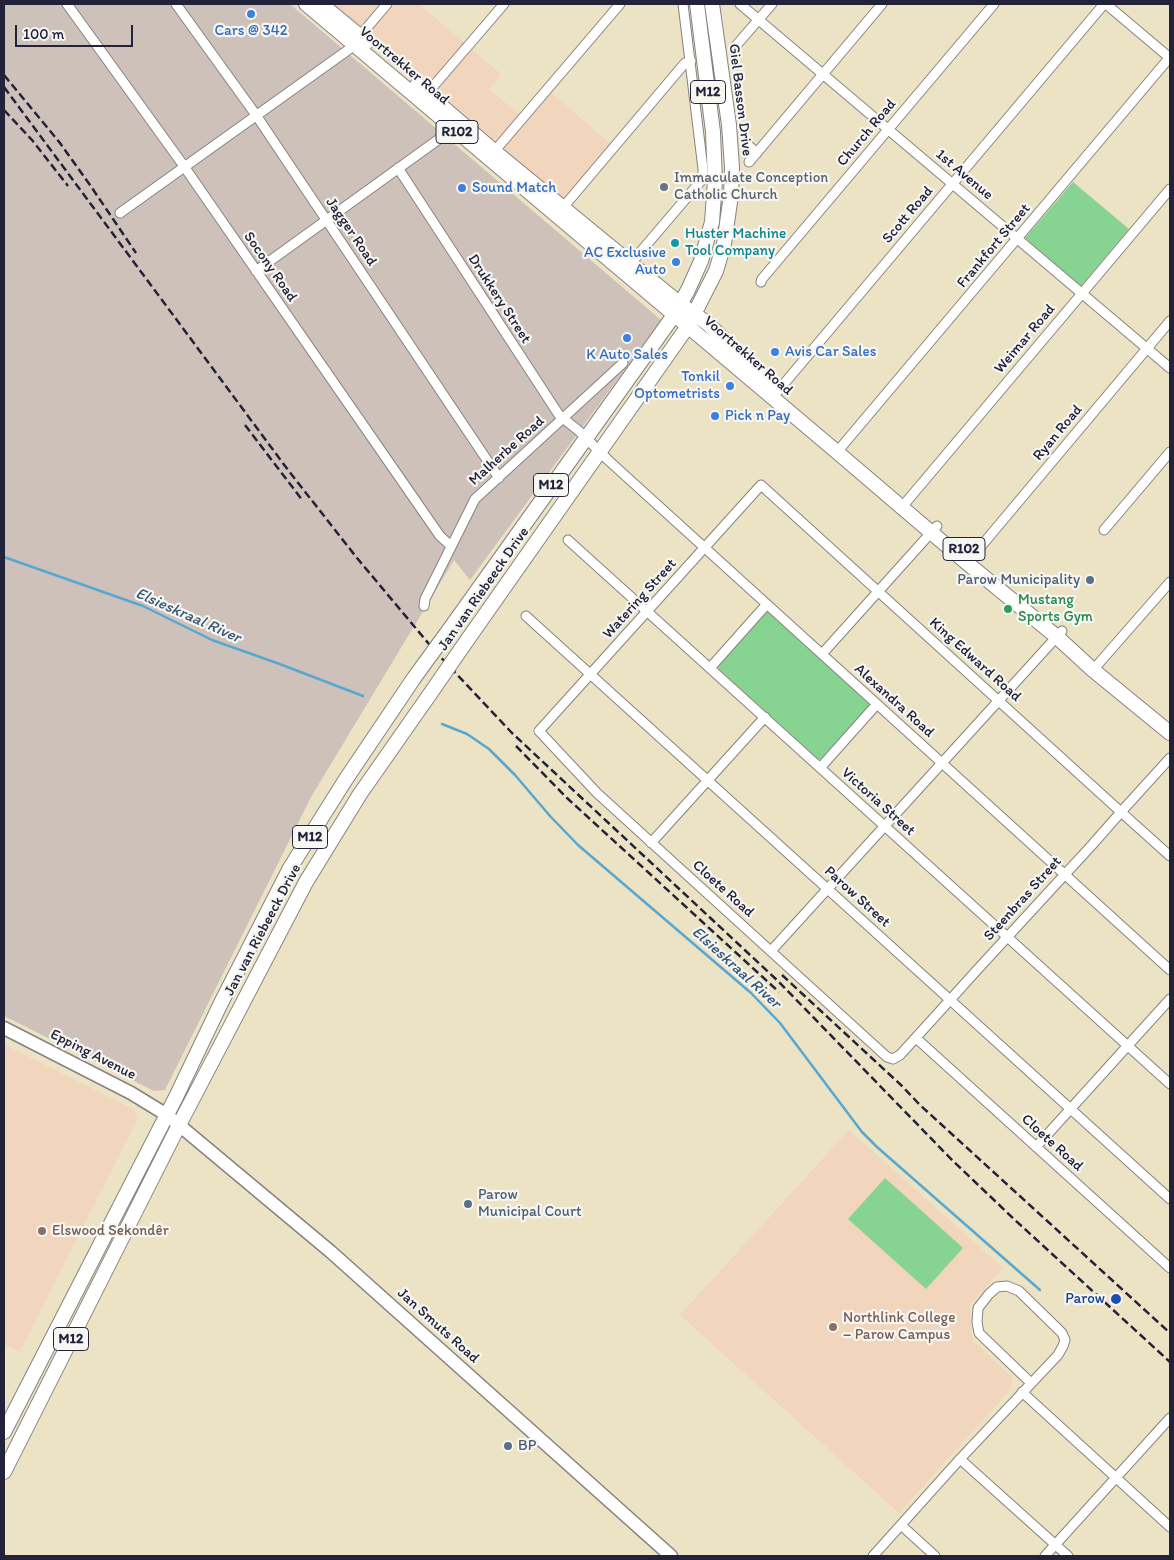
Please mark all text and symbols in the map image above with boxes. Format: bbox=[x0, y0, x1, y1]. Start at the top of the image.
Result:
marker: Cars @ 342 bbox=[245, 8, 257, 20]
scale bar bbox=[18, 15, 135, 47]
place label: Cars @ 342 bbox=[214, 22, 288, 40]
street label: Voortrekker Road bbox=[355, 23, 453, 109]
text: 100 m bbox=[23, 25, 64, 43]
street label: Giel Basson Drive bbox=[724, 43, 756, 157]
road number: M12 bbox=[690, 80, 726, 104]
street label: Church Road bbox=[834, 96, 900, 170]
road number: R102 bbox=[436, 120, 478, 144]
street label: 1st Avenue bbox=[932, 146, 996, 204]
place label: Immaculate Conception Catholic Church bbox=[674, 169, 828, 204]
place label: Sound Match bbox=[472, 179, 556, 197]
marker: Immaculate Conception Catholic Church bbox=[658, 181, 670, 193]
marker: Sound Match bbox=[456, 182, 468, 194]
street label: Scott Road bbox=[879, 183, 937, 247]
street label: Jagger Road bbox=[321, 194, 381, 270]
street label: Frankfort Street bbox=[953, 200, 1035, 292]
place label: Huster Machine Tool Company bbox=[685, 225, 786, 260]
street label: Socony Road bbox=[239, 228, 301, 306]
marker: Huster Machine Tool Company bbox=[669, 237, 681, 249]
place label: AC Exclusive Auto bbox=[584, 244, 666, 279]
street label: Drukkery Street bbox=[463, 251, 535, 347]
marker: AC Exclusive Auto bbox=[670, 256, 682, 268]
street label: Weimar Road bbox=[991, 301, 1059, 377]
street label: Voortrekker Road bbox=[700, 312, 796, 400]
marker: K Auto Sales bbox=[621, 332, 633, 344]
place label: Avis Car Sales bbox=[785, 343, 876, 361]
place label: K Auto Sales bbox=[586, 346, 668, 364]
marker: Avis Car Sales bbox=[769, 346, 781, 358]
place label: Tonkil Optometrists bbox=[634, 368, 720, 403]
marker: Tonkil Optometrists bbox=[724, 380, 736, 392]
street label: Ryan Road bbox=[1029, 401, 1087, 465]
place label: Pick n Pay bbox=[725, 407, 790, 425]
marker: Pick n Pay bbox=[709, 410, 721, 422]
street label: Malherbe Road bbox=[466, 412, 548, 490]
road number: M12 bbox=[534, 474, 568, 496]
street label: Jan van Riebeeck Drive bbox=[435, 524, 533, 654]
road number: R102 bbox=[943, 538, 985, 560]
street label: Watering Street bbox=[599, 555, 681, 643]
place label: Parow Municipality bbox=[957, 571, 1080, 589]
marker: Parow Municipality bbox=[1084, 574, 1096, 586]
water label: Elsieskraal River bbox=[132, 584, 244, 648]
place label: Mustang Sports Gym bbox=[1018, 591, 1093, 626]
marker: Mustang Sports Gym bbox=[1002, 603, 1014, 615]
street label: King Edward Road bbox=[925, 614, 1025, 706]
street label: Alexandra Road bbox=[850, 660, 938, 742]
street label: Victoria Street bbox=[837, 764, 919, 840]
road number: M12 bbox=[292, 826, 328, 849]
street label: Steenbras Street bbox=[980, 853, 1066, 945]
street label: Cloete Road bbox=[688, 856, 758, 922]
street label: Jan van Riebeeck Drive bbox=[221, 861, 305, 999]
street label: Parow Street bbox=[820, 863, 894, 931]
water label: Elsieskraal River bbox=[687, 923, 785, 1013]
street label: Epping Avenue bbox=[47, 1026, 139, 1084]
street label: Cloete Road bbox=[1017, 1110, 1087, 1176]
place label: Parow Municipal Court bbox=[478, 1186, 581, 1221]
marker: Parow Municipal Court bbox=[462, 1198, 474, 1210]
place label: Elswood Sekondêr bbox=[52, 1222, 169, 1240]
marker: Elswood Sekondêr bbox=[36, 1225, 48, 1237]
street label: Jan Smuts Road bbox=[393, 1284, 483, 1368]
place label: Parow bbox=[1065, 1290, 1105, 1308]
marker: Parow bbox=[1109, 1292, 1123, 1306]
place label: Northlink College – Parow Campus bbox=[843, 1309, 955, 1344]
marker: Northlink College – Parow Campus bbox=[827, 1321, 839, 1333]
road number: M12 bbox=[54, 1328, 88, 1350]
place label: BP bbox=[518, 1437, 536, 1455]
marker: BP bbox=[502, 1440, 514, 1452]

